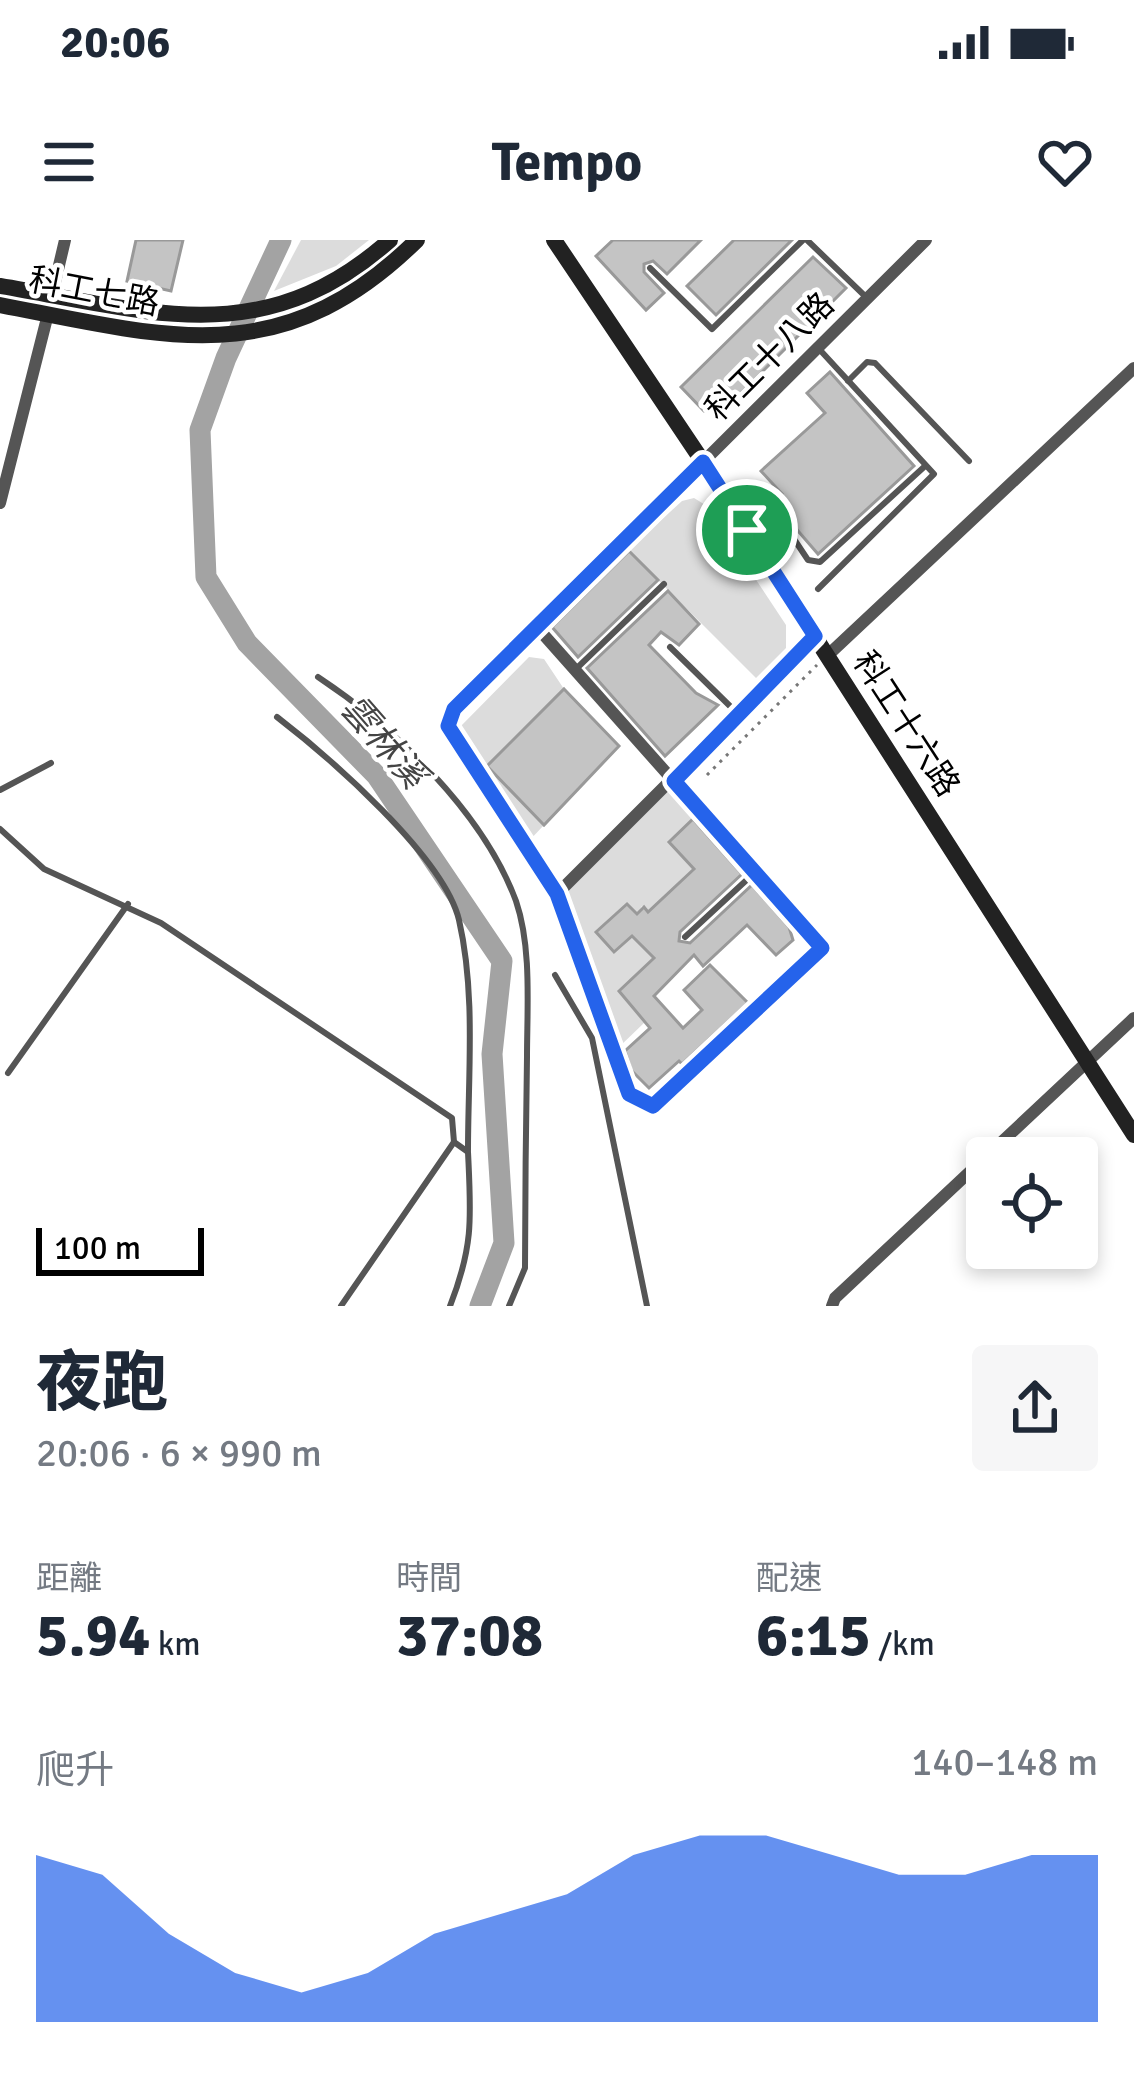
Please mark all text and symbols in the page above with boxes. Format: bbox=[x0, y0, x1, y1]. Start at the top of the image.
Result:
text: 20:06 bbox=[60, 15, 170, 70]
icon: menu bbox=[36, 129, 102, 195]
text: Tempo bbox=[492, 129, 642, 196]
icon: heart bbox=[1032, 129, 1098, 195]
street label: 科工七路 bbox=[25, 259, 163, 325]
street label: 科工十八路 bbox=[697, 284, 843, 430]
pin bbox=[696, 479, 798, 581]
icon: arrive bbox=[714, 497, 780, 563]
street label: 科工十六路 bbox=[844, 644, 968, 804]
water label: 雲林溪 bbox=[331, 686, 439, 801]
map controls bbox=[966, 1137, 1098, 1269]
button: locate bbox=[966, 1137, 1098, 1269]
scale bar bbox=[36, 1222, 204, 1275]
text: 100 m bbox=[54, 1228, 141, 1269]
text: 夜跑 bbox=[36, 1343, 168, 1424]
button: share bbox=[972, 1345, 1098, 1471]
text: 20:06 · 6 × 990 m bbox=[36, 1429, 322, 1477]
text: 距離 bbox=[36, 1558, 102, 1599]
text: 時間 bbox=[396, 1558, 462, 1599]
text: 配速 bbox=[756, 1558, 822, 1599]
text: 5.94 bbox=[36, 1599, 150, 1673]
text: 37:08 bbox=[396, 1599, 543, 1673]
text: 6:15 bbox=[756, 1599, 871, 1673]
text: km bbox=[150, 1624, 201, 1665]
text: /km bbox=[871, 1624, 935, 1665]
text: 140–148 m bbox=[911, 1738, 1098, 1786]
text: 爬升 bbox=[36, 1746, 114, 1794]

